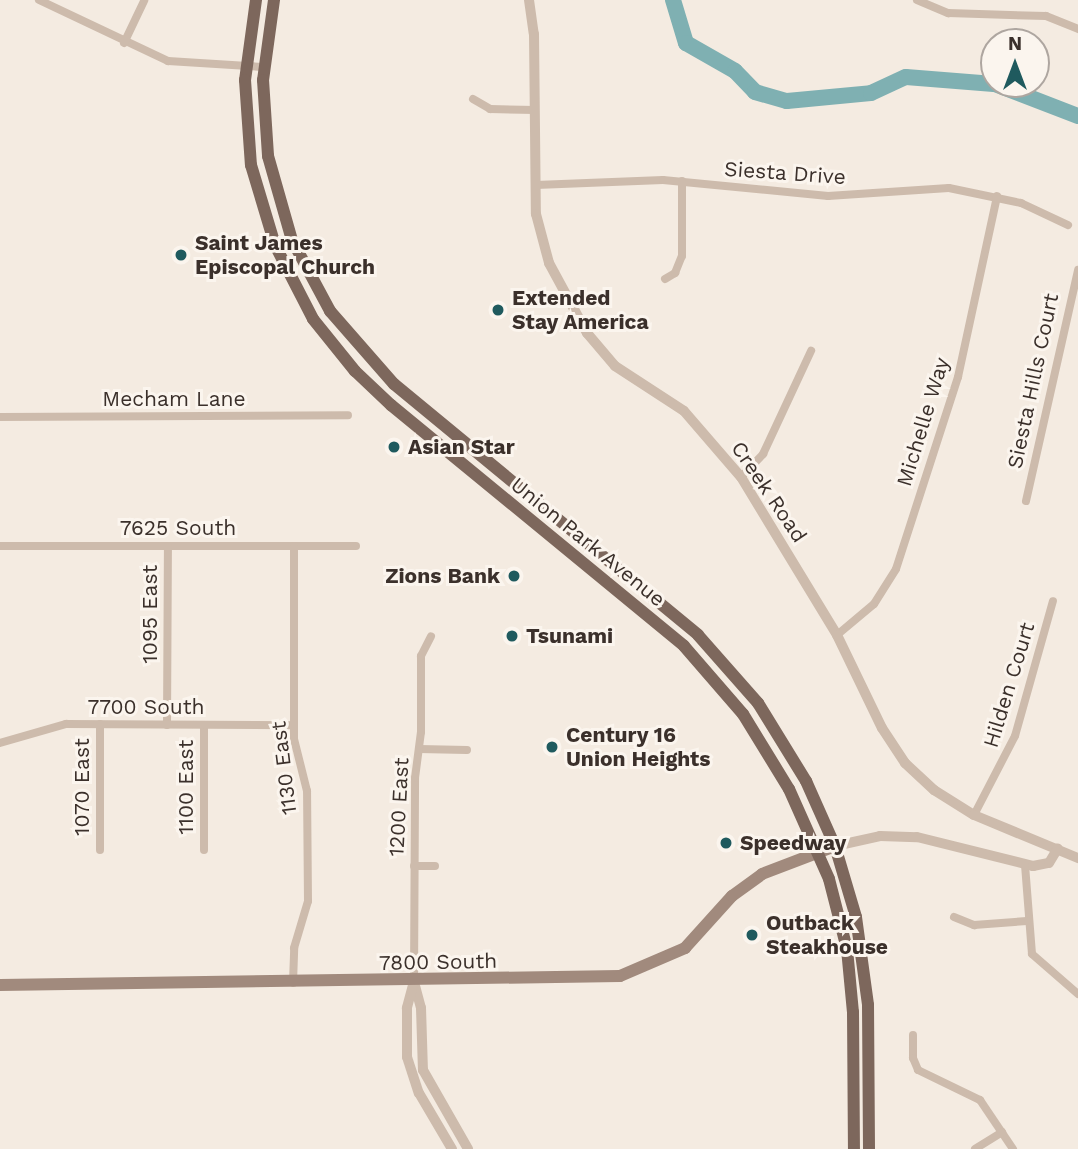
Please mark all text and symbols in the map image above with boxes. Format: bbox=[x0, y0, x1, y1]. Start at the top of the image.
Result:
north arrow bbox=[980, 28, 1050, 98]
text: N bbox=[1008, 32, 1022, 55]
street label: Siesta Drive bbox=[723, 156, 847, 190]
place label: Saint James Episcopal Church bbox=[195, 230, 375, 280]
marker: Saint James Episcopal Church bbox=[173, 247, 189, 263]
place label: Extended Stay America bbox=[512, 285, 650, 335]
street label: Siesta Hills Court bbox=[1002, 291, 1064, 471]
marker: Extended Stay America bbox=[490, 302, 506, 318]
street label: Michelle Way bbox=[891, 354, 955, 490]
street label: Mecham Lane bbox=[102, 386, 246, 412]
place label: Asian Star bbox=[408, 434, 515, 460]
street label: Creek Road bbox=[726, 436, 812, 548]
marker: Asian Star bbox=[386, 439, 402, 455]
street label: Union Park Avenue bbox=[505, 472, 671, 612]
street label: 7625 South bbox=[120, 515, 236, 541]
place label: Zions Bank bbox=[385, 563, 500, 589]
street label: 1095 East bbox=[137, 565, 163, 663]
marker: Zions Bank bbox=[506, 568, 522, 584]
street label: Hilden Court bbox=[978, 619, 1040, 751]
place label: Tsunami bbox=[526, 623, 613, 649]
marker: Tsunami bbox=[504, 628, 520, 644]
street label: 7700 South bbox=[87, 694, 205, 720]
street label: 1130 East bbox=[266, 720, 302, 816]
place label: Century 16 Union Heights bbox=[566, 722, 710, 772]
street label: 1070 East bbox=[69, 738, 95, 836]
marker: Century 16 Union Heights bbox=[544, 739, 560, 755]
street label: 1100 East bbox=[173, 740, 199, 834]
street label: 1200 East bbox=[384, 757, 414, 857]
place label: Speedway bbox=[740, 830, 846, 856]
marker: Speedway bbox=[718, 835, 734, 851]
place label: Outback Steakhouse bbox=[766, 910, 888, 960]
marker: Outback Steakhouse bbox=[744, 927, 760, 943]
street label: 7800 South bbox=[379, 948, 497, 976]

